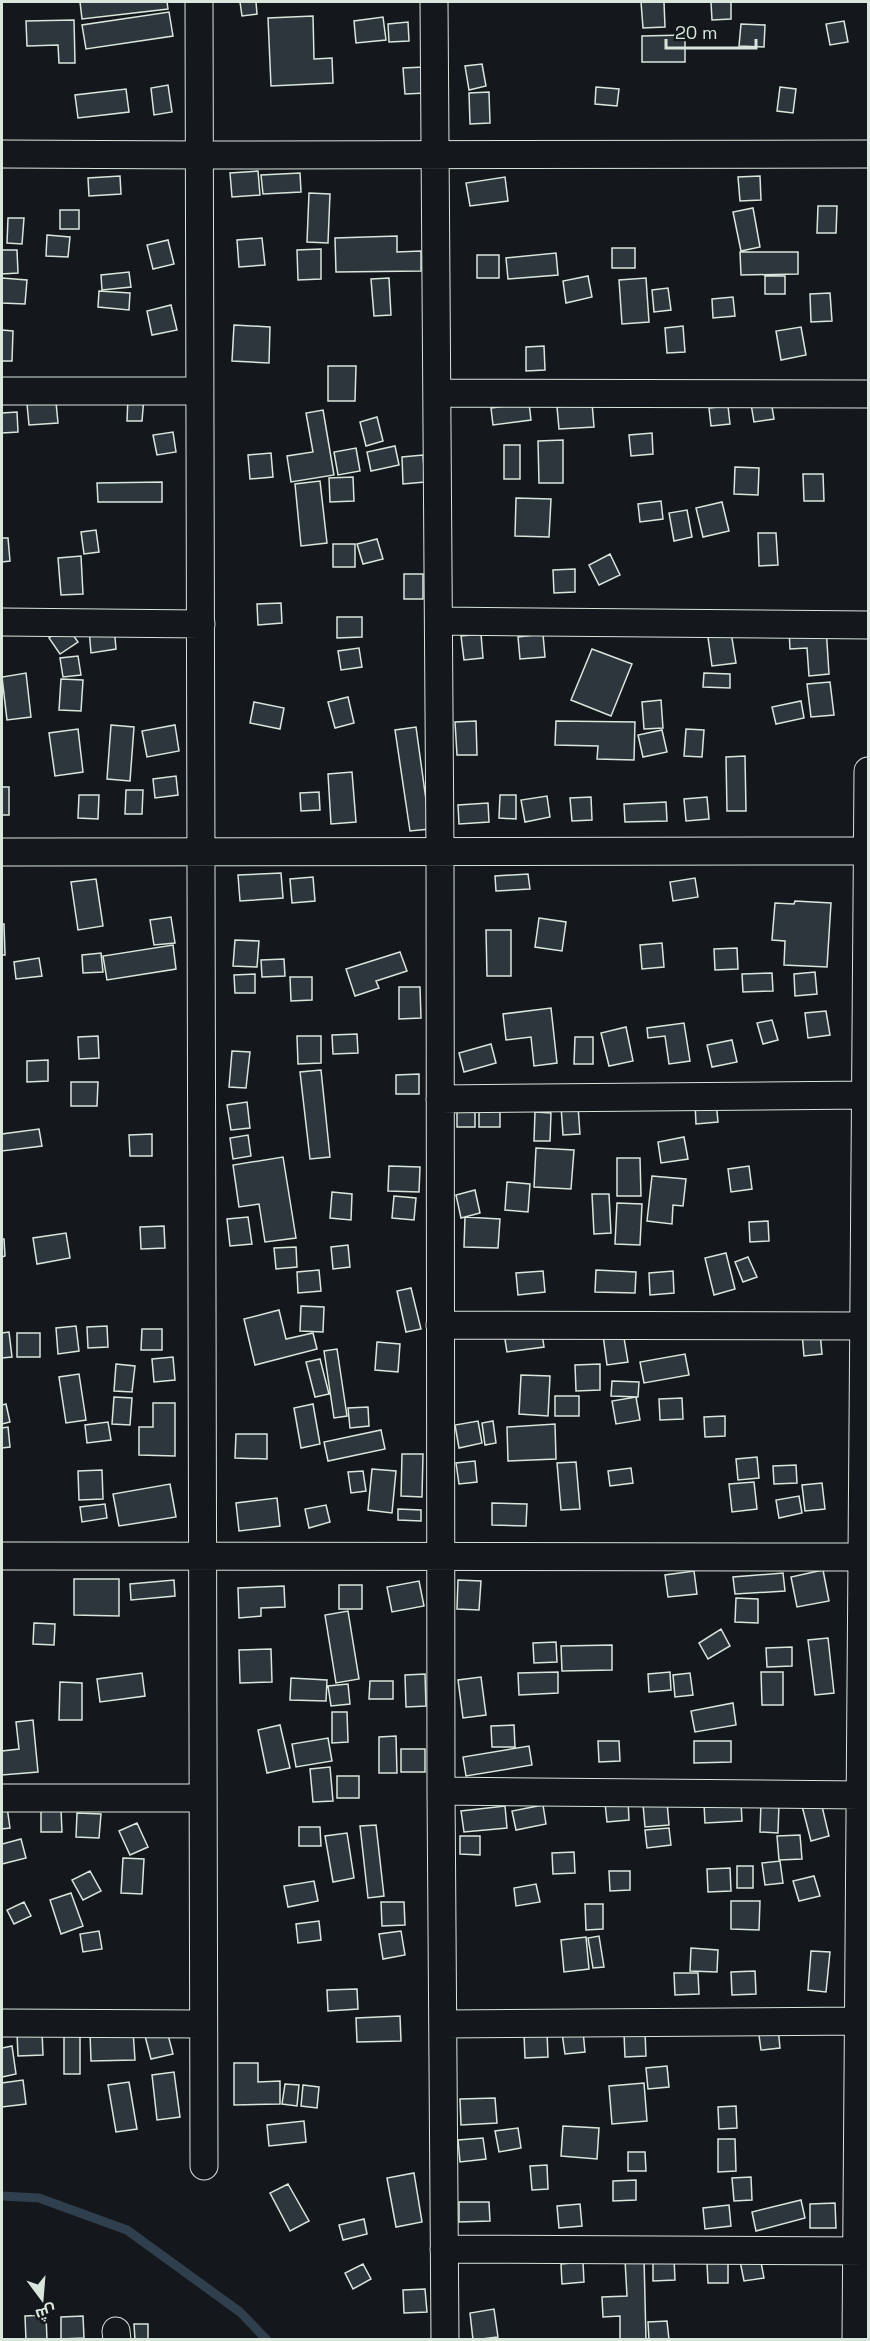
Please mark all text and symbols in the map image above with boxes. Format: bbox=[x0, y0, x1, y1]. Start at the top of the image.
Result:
scale bar bbox=[666, 12, 756, 50]
text: 20 m bbox=[675, 21, 718, 44]
north arrow bbox=[12, 2269, 72, 2329]
text: ش bbox=[33, 2300, 59, 2326]

